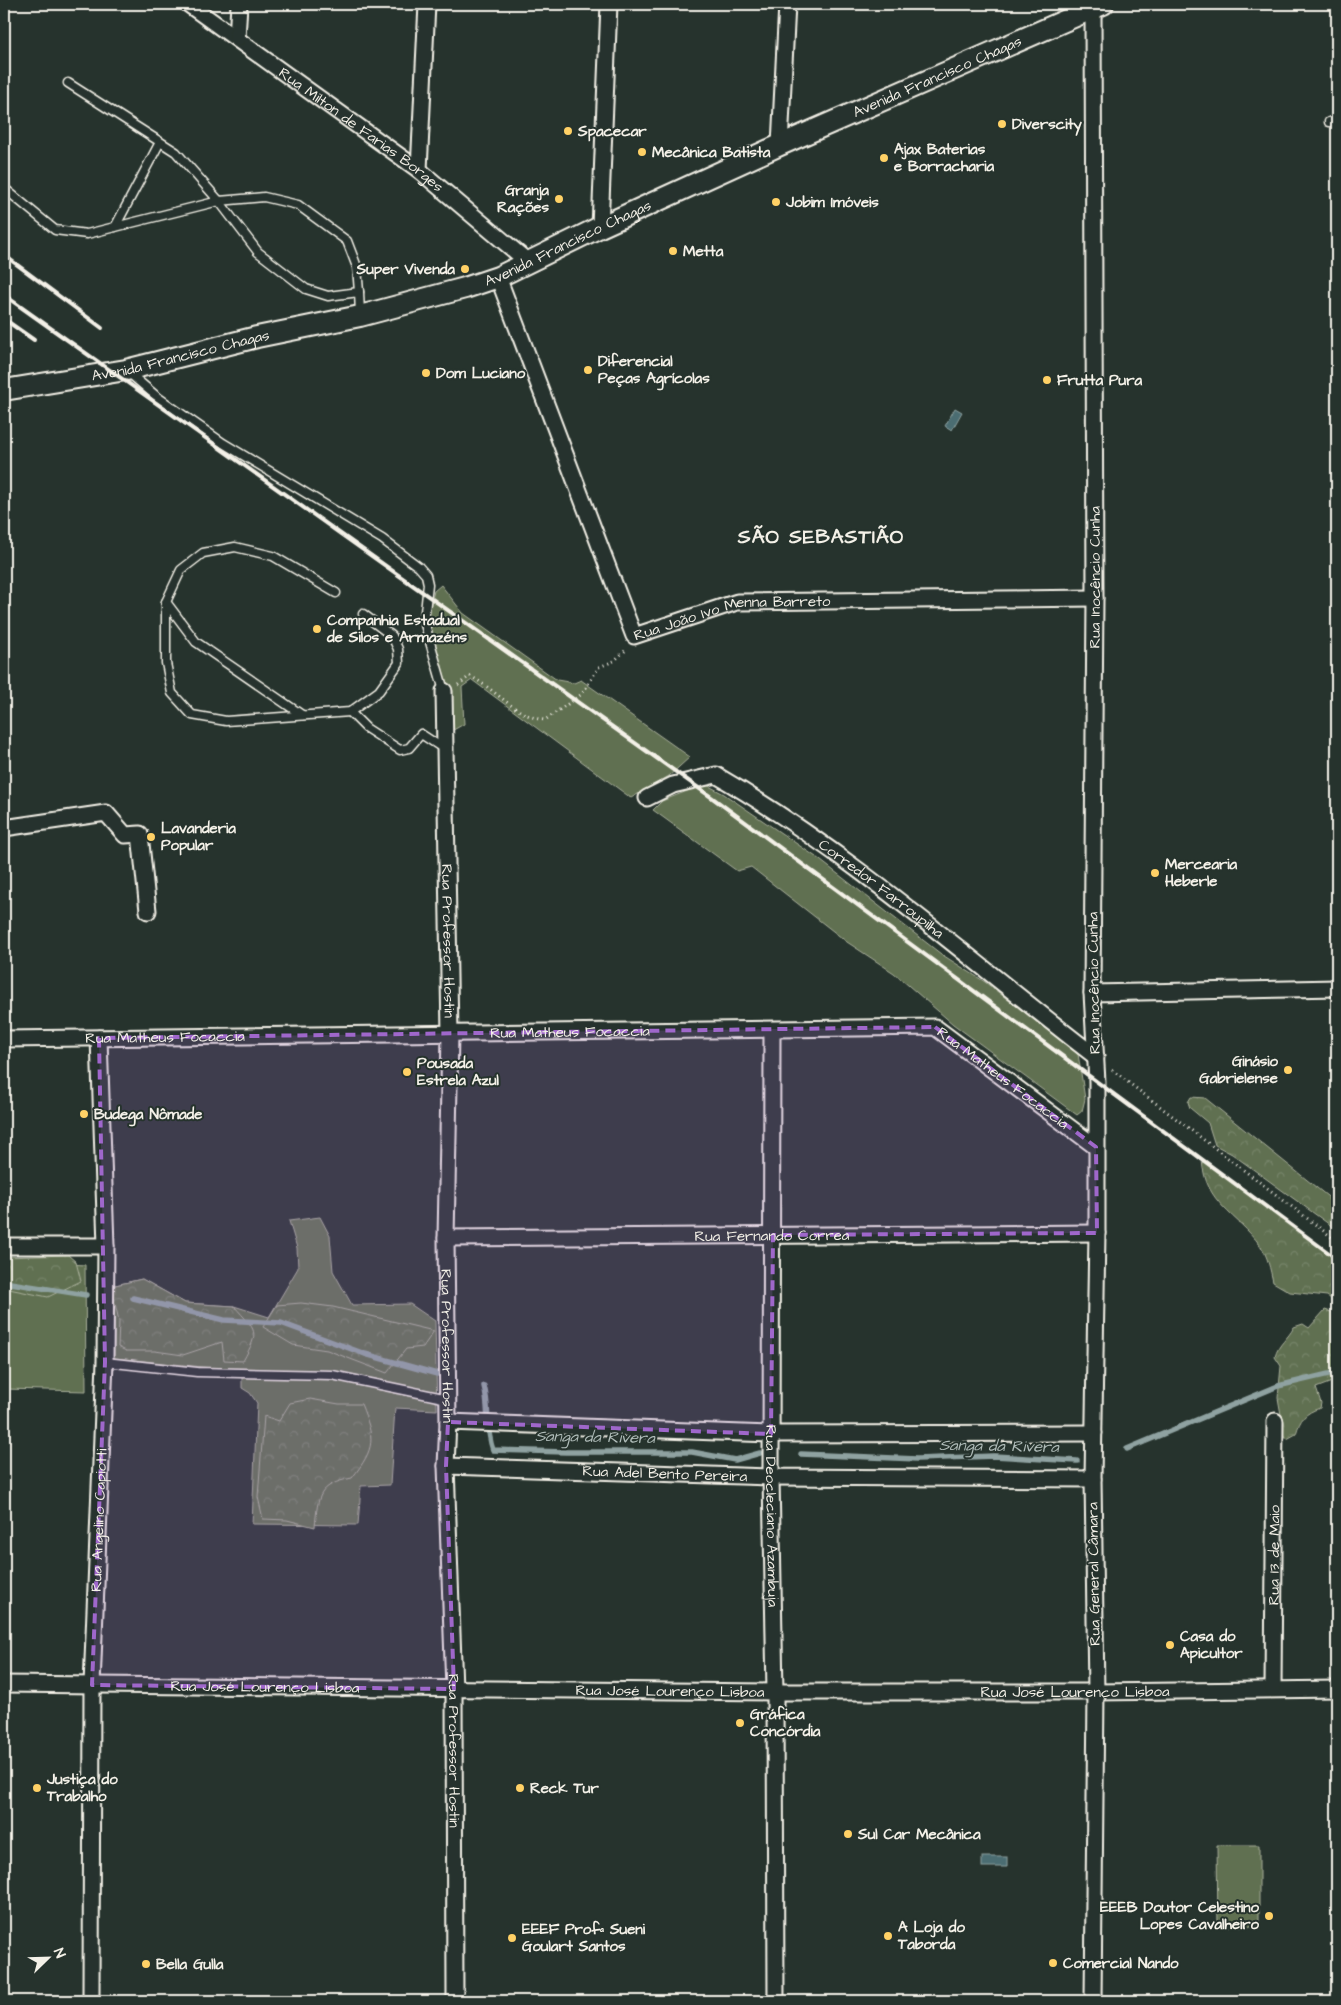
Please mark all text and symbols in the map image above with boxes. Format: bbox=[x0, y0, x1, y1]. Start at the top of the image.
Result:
street label: Avenida Francisco Chagas bbox=[849, 30, 1025, 123]
street label: Rua Milton de Farias Borges bbox=[275, 62, 449, 197]
place label: Diverscity bbox=[1012, 114, 1083, 136]
marker: Diverscity bbox=[996, 118, 1008, 130]
place label: Spacecar bbox=[577, 121, 647, 142]
marker: Spacecar bbox=[562, 125, 574, 137]
place label: Ajax Baterias e Borracharia bbox=[894, 139, 995, 177]
place label: Mecânica Batista bbox=[652, 142, 771, 163]
marker: Mecânica Batista bbox=[636, 146, 648, 158]
marker: Ajax Baterias e Borracharia bbox=[878, 152, 890, 164]
place label: Granja Rações bbox=[497, 180, 549, 218]
place label: Jobim Imóveis bbox=[785, 192, 879, 213]
marker: Granja Rações bbox=[553, 193, 565, 205]
street label: Avenida Francisco Chagas bbox=[482, 194, 655, 291]
marker: Jobim Imóveis bbox=[770, 196, 782, 208]
place label: Metta bbox=[683, 241, 724, 262]
marker: Metta bbox=[667, 245, 679, 257]
place label: Super Vivenda bbox=[356, 259, 455, 280]
marker: Super Vivenda bbox=[459, 263, 471, 275]
street label: Avenida Francisco Chagas bbox=[90, 324, 272, 386]
place label: Diferencial Peças Agrícolas bbox=[598, 351, 710, 391]
place label: Dom Luciano bbox=[436, 363, 526, 384]
marker: Diferencial Peças Agrícolas bbox=[582, 364, 594, 376]
marker: Dom Luciano bbox=[420, 367, 432, 379]
place label: Frutta Pura bbox=[1057, 370, 1143, 391]
marker: Frutta Pura bbox=[1041, 374, 1053, 386]
street label: Rua Inocêncio Cunha bbox=[1084, 506, 1106, 648]
district label: SÃO SEBASTIÃO bbox=[737, 523, 904, 551]
street label: Rua João Ivo Menna Barreto bbox=[631, 590, 831, 646]
place label: Companhia Estadual de Silos e Armazéns bbox=[326, 610, 467, 648]
marker: Companhia Estadual de Silos e Armazéns bbox=[311, 623, 323, 635]
place label: Lavanderia Popular bbox=[161, 818, 236, 856]
marker: Lavanderia Popular bbox=[145, 831, 157, 843]
street label: Corredor Farroupilha bbox=[814, 834, 949, 943]
place label: Mercearia Heberle bbox=[1165, 854, 1238, 892]
street label: Rua Professor Hostin bbox=[437, 864, 460, 1019]
marker: Mercearia Heberle bbox=[1149, 867, 1161, 879]
street label: Rua Inocêncio Cunha bbox=[1082, 911, 1106, 1054]
street label: Rua Matheus Focaccia bbox=[490, 1020, 650, 1043]
street label: Rua Matheus Focaccia bbox=[933, 1022, 1074, 1134]
street label: Rua Matheus Focaccia bbox=[85, 1025, 245, 1048]
place label: Ginásio Gabrielense bbox=[1199, 1051, 1279, 1089]
place label: Pousada Estrela Azul bbox=[417, 1053, 500, 1091]
marker: Ginásio Gabrielense bbox=[1282, 1064, 1294, 1076]
marker: Pousada Estrela Azul bbox=[401, 1066, 413, 1078]
place label: Budega Nômade bbox=[94, 1104, 202, 1127]
marker: Budega Nômade bbox=[78, 1108, 90, 1120]
street label: Rua Fernando Correa bbox=[694, 1224, 850, 1247]
street label: Rua Professor Hostin bbox=[436, 1269, 459, 1424]
water label: Sanga da Rivera bbox=[535, 1425, 656, 1450]
street label: Rua Deocleciano Azambuja bbox=[760, 1425, 784, 1608]
water label: Sanga da Rivera bbox=[939, 1434, 1060, 1459]
street label: Rua Angelino Capiotti bbox=[85, 1447, 112, 1592]
street label: Rua Adel Bento Pereira bbox=[582, 1460, 748, 1487]
street label: Rua General Câmara bbox=[1082, 1502, 1106, 1646]
street label: Rua 13 de Maio bbox=[1263, 1504, 1285, 1605]
place label: Casa do Apicultor bbox=[1180, 1626, 1243, 1664]
marker: Casa do Apicultor bbox=[1164, 1639, 1176, 1651]
street label: Rua Professor Hostin bbox=[443, 1673, 465, 1828]
street label: Rua José Lourenço Lisboa bbox=[170, 1675, 360, 1698]
street label: Rua José Lourenço Lisboa bbox=[575, 1679, 765, 1702]
street label: Rua José Lourenço Lisboa bbox=[980, 1681, 1170, 1703]
place label: Gráfica Concórdia bbox=[750, 1704, 821, 1742]
marker: Gráfica Concórdia bbox=[734, 1717, 746, 1729]
place label: Justiça do Trabalho bbox=[46, 1769, 118, 1807]
place label: Reck Tur bbox=[530, 1778, 599, 1799]
marker: Justiça do Trabalho bbox=[31, 1782, 43, 1794]
marker: Reck Tur bbox=[514, 1782, 526, 1794]
place label: Sul Car Mecânica bbox=[857, 1824, 981, 1845]
marker: Sul Car Mecânica bbox=[842, 1828, 854, 1840]
place label: EEEB Doutor Celestino Lopes Cavalheiro bbox=[1100, 1897, 1260, 1935]
marker: EEEB Doutor Celestino Lopes Cavalheiro bbox=[1263, 1910, 1275, 1922]
place label: A Loja do Taborda bbox=[897, 1917, 965, 1955]
place label: EEEF Profª Sueni Goulart Santos bbox=[522, 1919, 646, 1957]
marker: A Loja do Taborda bbox=[882, 1930, 894, 1942]
north arrow bbox=[22, 1932, 72, 1982]
marker: EEEF Profª Sueni Goulart Santos bbox=[506, 1932, 518, 1944]
text: N bbox=[48, 1945, 70, 1961]
place label: Comercial Nando bbox=[1063, 1953, 1179, 1974]
place label: Bella Gulla bbox=[156, 1954, 224, 1975]
marker: Comercial Nando bbox=[1047, 1957, 1059, 1969]
marker: Bella Gulla bbox=[140, 1958, 152, 1970]

